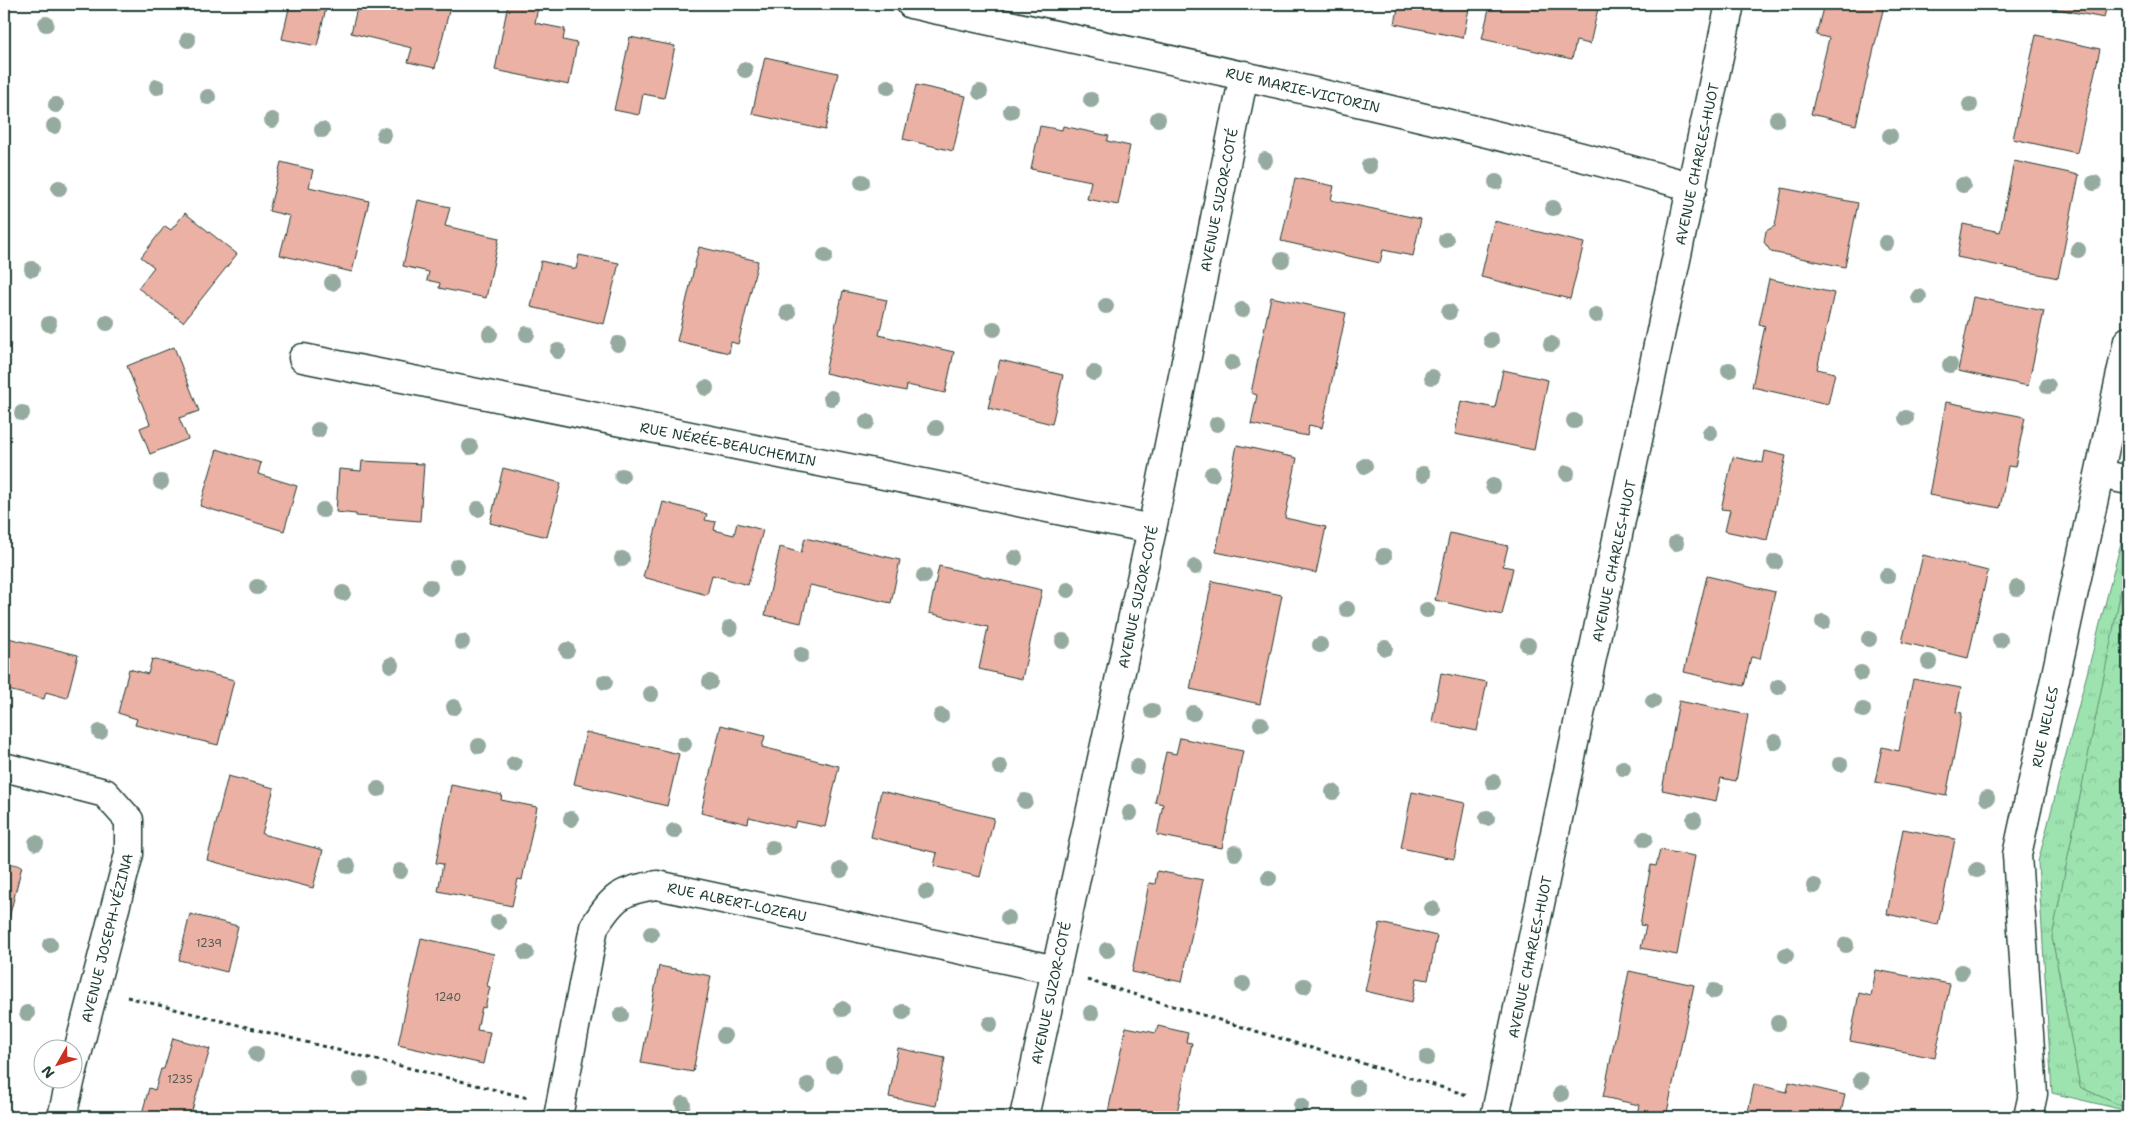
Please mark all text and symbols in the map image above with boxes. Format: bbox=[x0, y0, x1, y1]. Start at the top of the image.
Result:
street label: RUE MARIE-VICTORIN bbox=[1224, 63, 1382, 117]
street label: AVENUE CHARLES-HUOT bbox=[1671, 81, 1723, 247]
street label: AVENUE SUZOR-COTÉ bbox=[1196, 127, 1242, 273]
street label: RUE NÉRÉE-BEAUCHEMIN bbox=[638, 418, 818, 470]
street label: AVENUE CHARLES-HUOT bbox=[1588, 478, 1640, 644]
street label: AVENUE SUZOR-COTÉ bbox=[1114, 524, 1162, 670]
street label: RUE NELLES bbox=[2028, 685, 2062, 769]
street label: AVENUE JOSEPH-VÉZINA bbox=[77, 851, 137, 1025]
street label: AVENUE CHARLES-HUOT bbox=[1504, 874, 1556, 1040]
street label: RUE ALBERT-LOZEAU bbox=[666, 878, 808, 926]
street label: AVENUE SUZOR-COTÉ bbox=[1027, 920, 1075, 1066]
house number: 1239 bbox=[196, 936, 222, 951]
house number: 1240 bbox=[435, 990, 461, 1005]
north arrow bbox=[32, 1038, 82, 1088]
text: N bbox=[37, 1062, 58, 1082]
house number: 1235 bbox=[167, 1072, 193, 1087]

